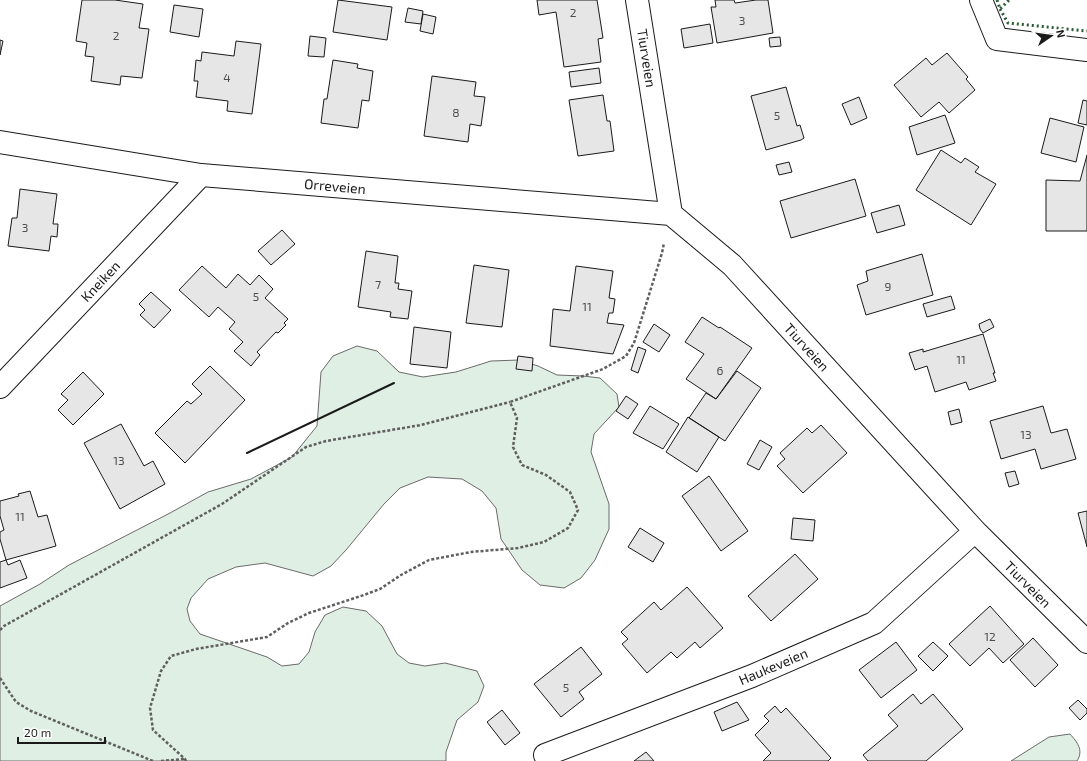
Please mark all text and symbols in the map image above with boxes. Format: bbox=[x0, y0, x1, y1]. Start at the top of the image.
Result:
house number: 2 bbox=[570, 5, 577, 19]
house number: 3 bbox=[739, 13, 745, 27]
north arrow bbox=[1031, 16, 1071, 56]
street label: Tiurveien bbox=[634, 27, 660, 89]
house number: 2 bbox=[113, 28, 120, 42]
text: N bbox=[1054, 28, 1068, 39]
house number: 4 bbox=[223, 70, 231, 84]
house number: 8 bbox=[452, 105, 460, 119]
house number: 5 bbox=[774, 108, 780, 122]
street label: Orreveien bbox=[303, 175, 367, 197]
house number: 3 bbox=[22, 220, 28, 234]
street label: Kneiken bbox=[77, 257, 123, 305]
house number: 7 bbox=[375, 277, 381, 291]
house number: 9 bbox=[885, 279, 892, 293]
house number: 5 bbox=[253, 289, 259, 303]
house number: 11 bbox=[582, 299, 592, 313]
street label: Tiurveien bbox=[781, 319, 833, 375]
house number: 11 bbox=[956, 352, 966, 366]
house number: 6 bbox=[717, 363, 724, 377]
house number: 13 bbox=[1020, 427, 1032, 441]
house number: 13 bbox=[113, 453, 125, 467]
house number: 11 bbox=[15, 509, 25, 523]
street label: Tiurveien bbox=[1001, 557, 1055, 611]
house number: 12 bbox=[984, 629, 996, 643]
street label: Haukeveien bbox=[736, 644, 810, 688]
house number: 5 bbox=[563, 680, 569, 694]
scale bar bbox=[18, 719, 105, 745]
text: 20 m bbox=[24, 725, 51, 739]

